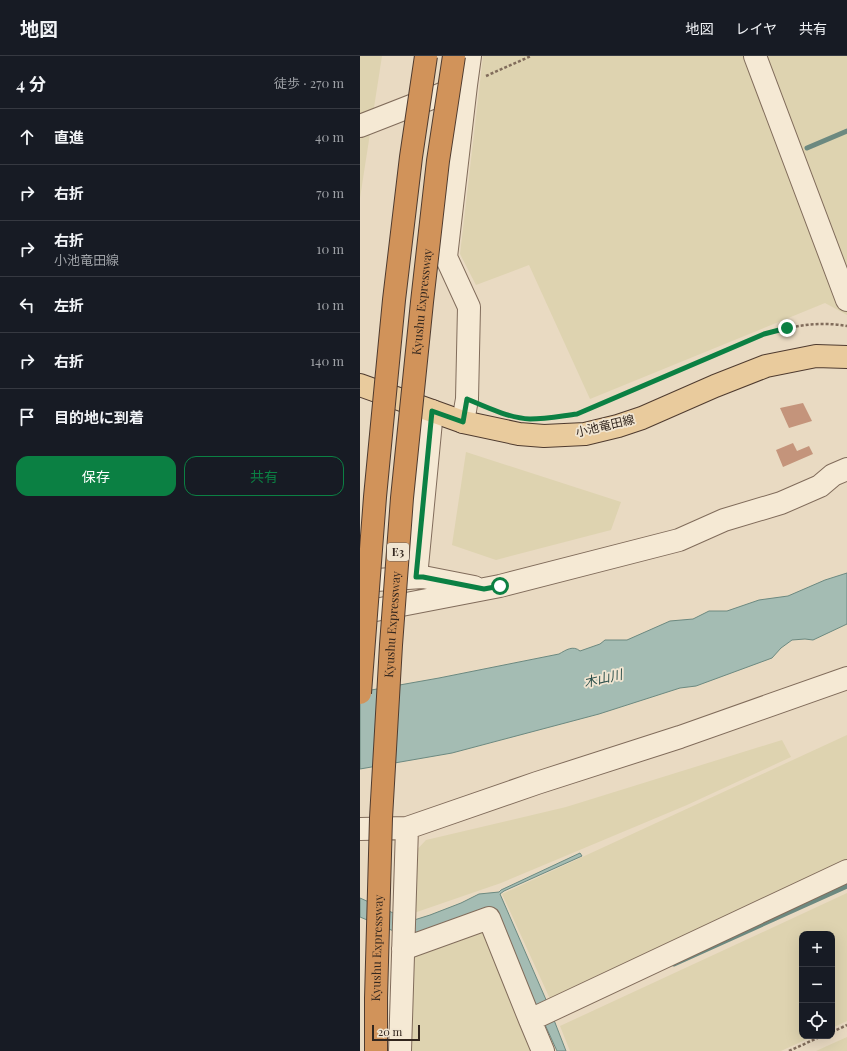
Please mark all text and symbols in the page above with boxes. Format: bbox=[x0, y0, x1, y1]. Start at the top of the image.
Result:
text: 地図 bbox=[20, 15, 58, 41]
text: 地図 bbox=[685, 19, 713, 38]
text: レイヤ bbox=[735, 19, 777, 38]
text: 共有 bbox=[799, 19, 827, 38]
text: 4 分 bbox=[16, 72, 46, 94]
text: 徒歩 · 270 m bbox=[274, 74, 344, 91]
icon: ahead bbox=[16, 126, 38, 148]
text: 直進 bbox=[54, 127, 84, 147]
text: 40 m bbox=[315, 128, 344, 145]
icon: right bbox=[16, 182, 38, 204]
text: 右折 bbox=[54, 183, 84, 203]
text: 70 m bbox=[316, 184, 344, 201]
text: 右折 bbox=[54, 230, 84, 250]
icon: right bbox=[16, 238, 38, 260]
text: 10 m bbox=[317, 240, 344, 257]
street label: Kyushu Expressway bbox=[408, 248, 435, 356]
text: 小池竜田線 bbox=[54, 251, 119, 268]
icon: left bbox=[16, 294, 38, 316]
text: 左折 bbox=[54, 295, 84, 315]
text: 10 m bbox=[317, 296, 344, 313]
route end bbox=[778, 319, 796, 337]
icon: right bbox=[16, 350, 38, 372]
text: 右折 bbox=[54, 351, 84, 371]
text: 140 m bbox=[310, 352, 344, 369]
icon: arrive bbox=[16, 406, 38, 428]
text: 目的地に到着 bbox=[54, 407, 144, 427]
street label: 小池竜田線 bbox=[574, 410, 636, 440]
button: 保存 bbox=[16, 456, 176, 496]
button: 共有 bbox=[184, 456, 344, 496]
road number: E3 bbox=[387, 543, 409, 561]
street label: Kyushu Expressway bbox=[380, 570, 404, 678]
route start bbox=[491, 577, 509, 595]
water label: 木山川 bbox=[582, 664, 626, 690]
street label: Kyushu Expressway bbox=[367, 894, 386, 1002]
map controls bbox=[799, 931, 835, 1039]
button: + bbox=[799, 931, 835, 967]
button: − bbox=[799, 967, 835, 1003]
button: locate bbox=[799, 1003, 835, 1039]
scale bar bbox=[372, 1023, 420, 1042]
text: 20 m bbox=[378, 1024, 402, 1039]

